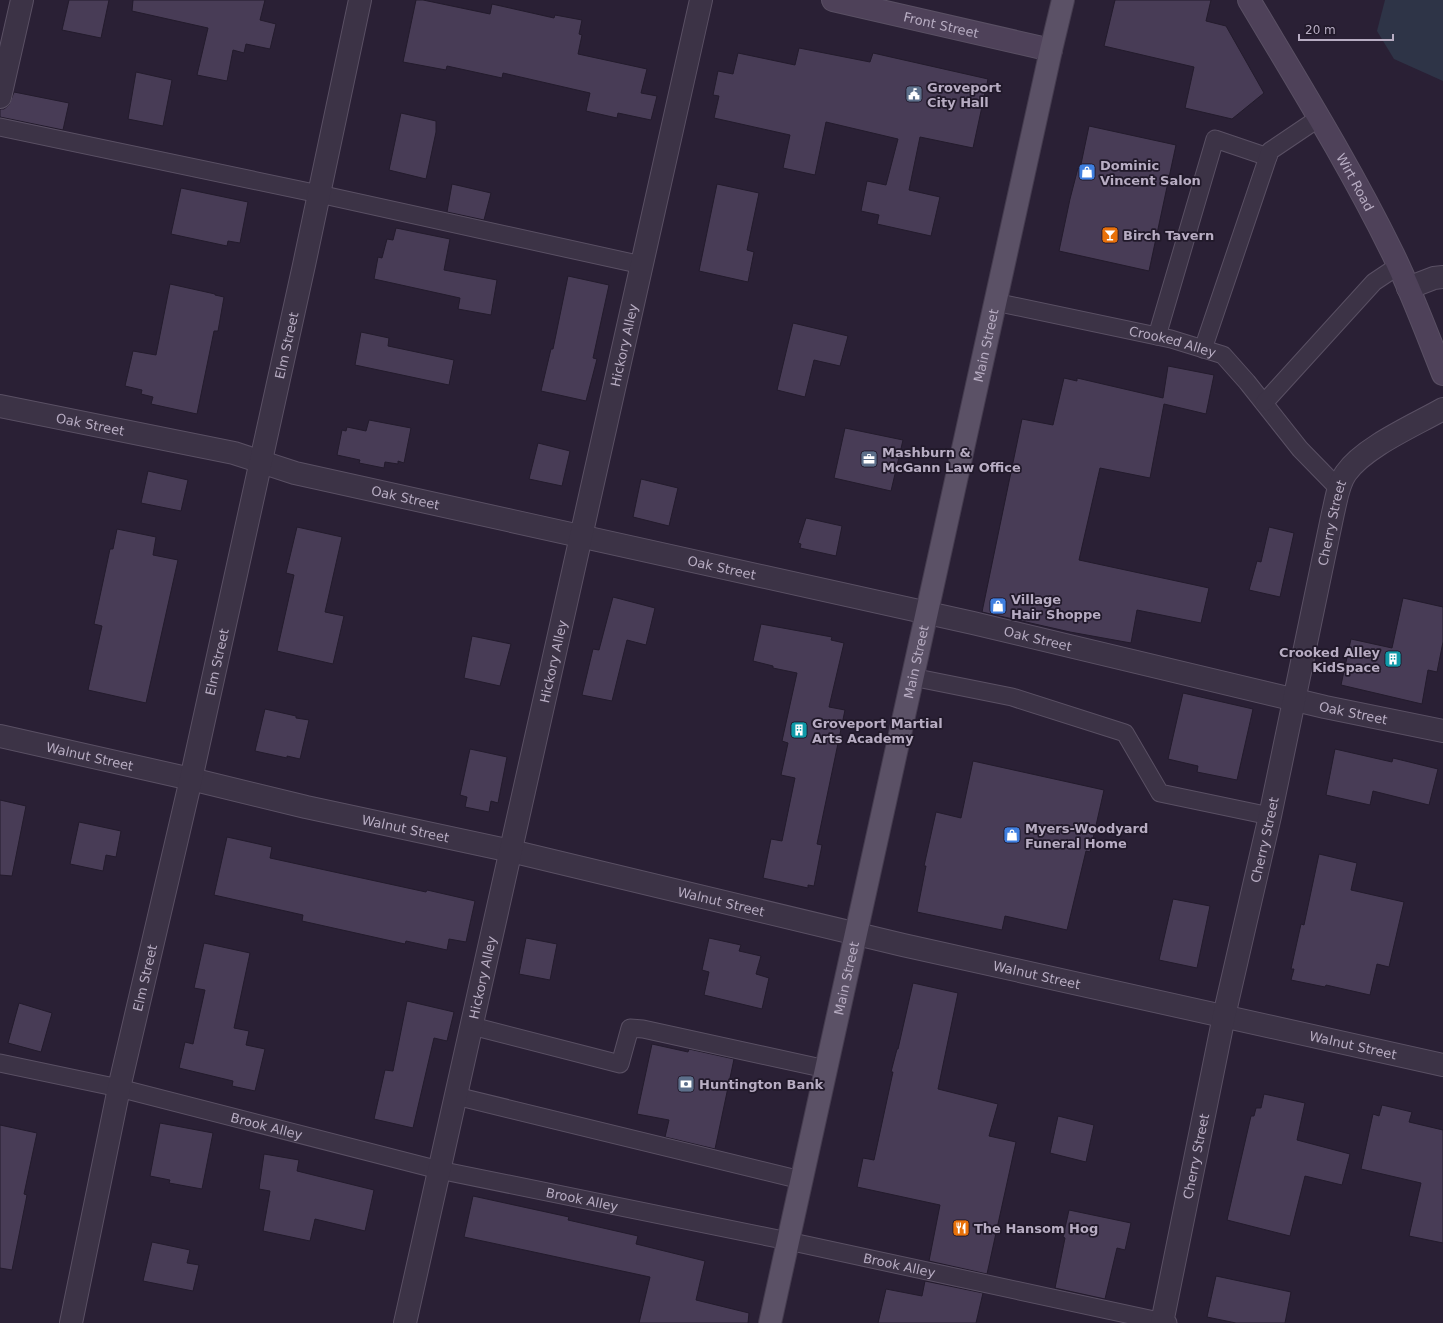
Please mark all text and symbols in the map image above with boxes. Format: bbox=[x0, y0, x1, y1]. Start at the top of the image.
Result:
street label: Front Street bbox=[902, 9, 980, 41]
scale bar bbox=[1299, 16, 1393, 42]
text: 20 m bbox=[1305, 23, 1336, 37]
place label: Groveport City Hall bbox=[927, 80, 1001, 110]
public building icon: Groveport City Hall bbox=[904, 84, 924, 104]
street label: Wirt Road bbox=[1334, 151, 1377, 213]
place label: Dominic Vincent Salon bbox=[1100, 158, 1201, 188]
shop icon: Dominic Vincent Salon bbox=[1077, 162, 1097, 182]
bar icon: Birch Tavern bbox=[1100, 225, 1120, 245]
place label: Birch Tavern bbox=[1123, 228, 1214, 243]
street label: Hickory Alley bbox=[607, 302, 640, 388]
street label: Main Street bbox=[970, 307, 1001, 384]
street label: Elm Street bbox=[272, 311, 301, 380]
street label: Crooked Alley bbox=[1128, 323, 1218, 360]
street label: Oak Street bbox=[55, 410, 126, 438]
place label: Mashburn & McGann Law Office bbox=[882, 445, 1021, 475]
office icon: Mashburn & McGann Law Office bbox=[859, 449, 879, 469]
street label: Cherry Street bbox=[1315, 478, 1349, 567]
street label: Oak Street bbox=[370, 483, 441, 512]
street label: Oak Street bbox=[686, 553, 757, 582]
place label: Village Hair Shoppe bbox=[1011, 592, 1101, 622]
shop icon: Village Hair Shoppe bbox=[988, 596, 1008, 616]
street label: Hickory Alley bbox=[536, 618, 570, 704]
street label: Oak Street bbox=[1002, 623, 1073, 654]
street label: Main Street bbox=[901, 624, 931, 700]
street label: Elm Street bbox=[202, 627, 231, 697]
place label: Crooked Alley KidSpace bbox=[1279, 645, 1381, 675]
building icon: Crooked Alley KidSpace bbox=[1383, 649, 1403, 669]
street label: Oak Street bbox=[1318, 698, 1389, 727]
place label: Groveport Martial Arts Academy bbox=[812, 716, 943, 746]
building icon: Groveport Martial Arts Academy bbox=[789, 720, 809, 740]
street label: Walnut Street bbox=[45, 739, 135, 773]
street label: Cherry Street bbox=[1247, 796, 1281, 884]
street label: Walnut Street bbox=[361, 812, 451, 845]
place label: Myers-Woodyard Funeral Home bbox=[1025, 821, 1148, 851]
shop icon: Myers-Woodyard Funeral Home bbox=[1002, 825, 1022, 845]
street label: Walnut Street bbox=[676, 884, 766, 919]
street label: Hickory Alley bbox=[466, 934, 499, 1020]
street label: Main Street bbox=[831, 940, 861, 1016]
street label: Elm Street bbox=[130, 943, 160, 1013]
street label: Walnut Street bbox=[992, 958, 1082, 992]
street label: Walnut Street bbox=[1308, 1028, 1398, 1062]
bank icon: Huntington Bank bbox=[676, 1074, 696, 1094]
place label: Huntington Bank bbox=[699, 1077, 823, 1092]
street label: Brook Alley bbox=[229, 1109, 304, 1142]
street label: Cherry Street bbox=[1180, 1112, 1212, 1201]
street label: Brook Alley bbox=[545, 1184, 620, 1214]
restaurant icon: The Hansom Hog bbox=[951, 1218, 971, 1238]
place label: The Hansom Hog bbox=[974, 1221, 1098, 1236]
street label: Brook Alley bbox=[862, 1250, 937, 1280]

